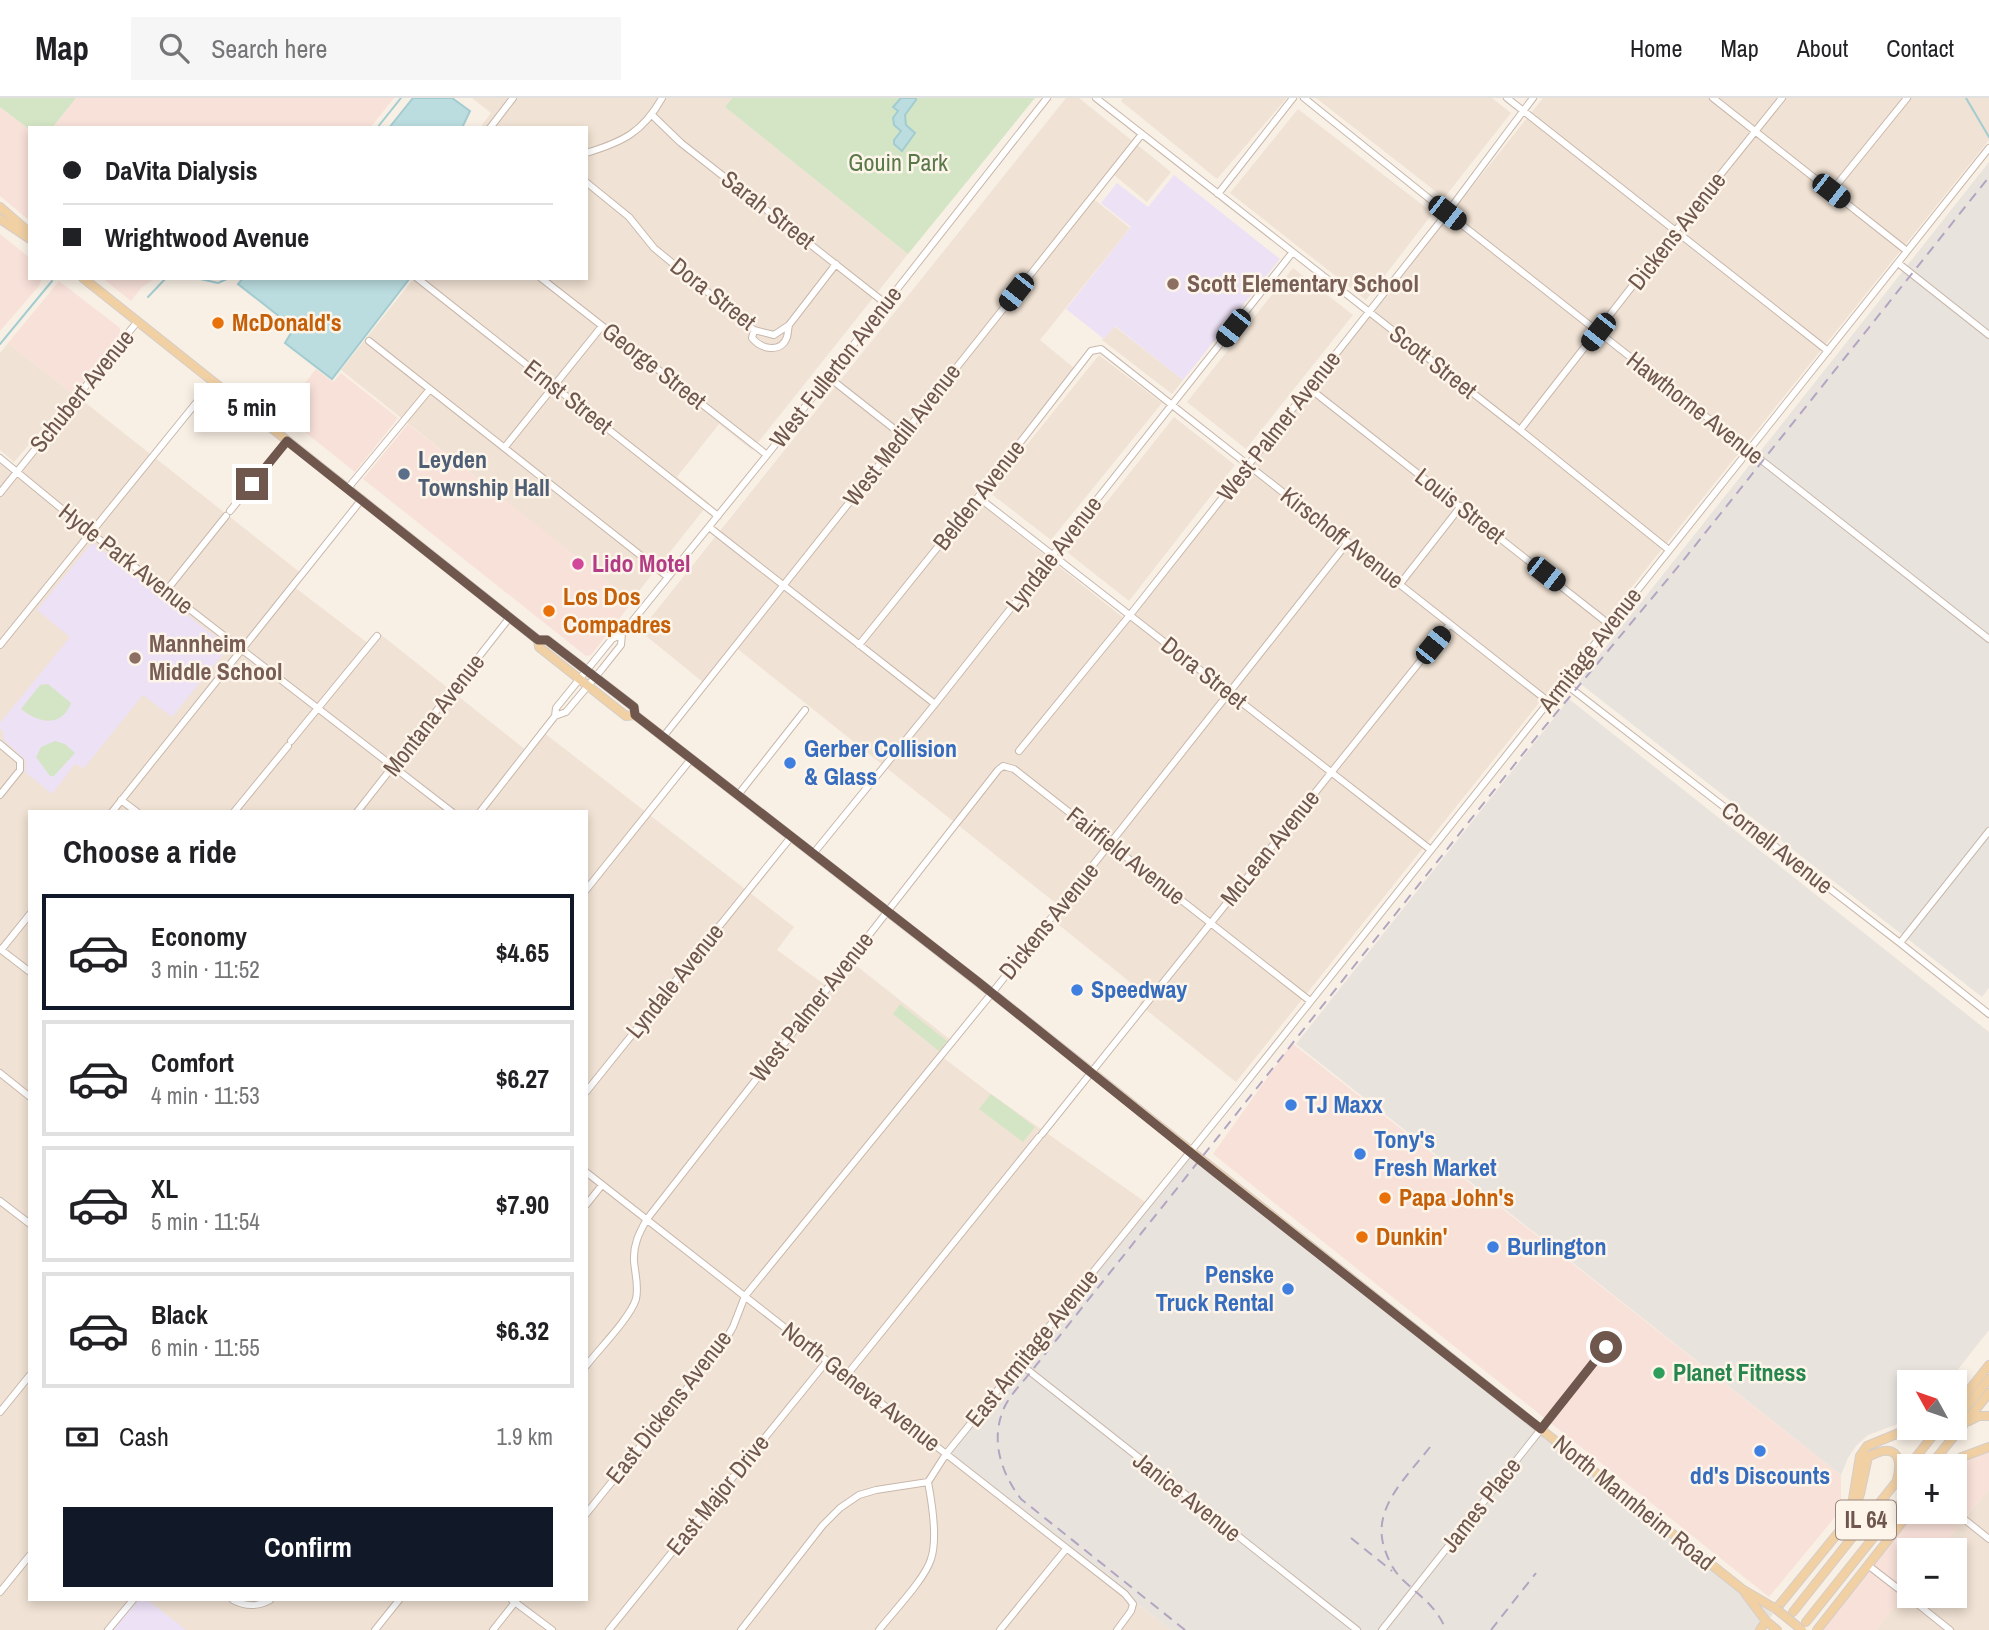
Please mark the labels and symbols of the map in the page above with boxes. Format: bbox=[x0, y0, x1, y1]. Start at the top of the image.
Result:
park label: Gouin Park bbox=[848, 146, 948, 178]
street label: Sarah Street bbox=[715, 163, 822, 256]
street label: Dickens Avenue bbox=[1620, 165, 1732, 296]
car bbox=[1808, 170, 1855, 212]
car bbox=[1424, 192, 1471, 234]
street label: Dora Street bbox=[664, 250, 764, 337]
place label: Scott Elementary School bbox=[1187, 267, 1419, 299]
car bbox=[995, 269, 1038, 315]
marker: Scott Elementary School bbox=[1165, 276, 1181, 292]
street label: West Fullerton Avenue bbox=[762, 279, 909, 454]
car bbox=[1212, 305, 1255, 351]
place label: McDonald's bbox=[232, 306, 342, 338]
car bbox=[1577, 309, 1620, 355]
marker: McDonald's bbox=[210, 315, 226, 331]
street label: George Street bbox=[596, 315, 714, 416]
street label: Scott Street bbox=[1383, 317, 1484, 406]
street label: Schubert Avenue bbox=[22, 322, 141, 459]
street label: West Palmer Avenue bbox=[1209, 343, 1347, 507]
street label: Hawthorne Avenue bbox=[1620, 344, 1771, 471]
street label: Ernst Street bbox=[518, 352, 620, 441]
street label: West Medill Avenue bbox=[835, 356, 967, 513]
callout: 5 min bbox=[194, 382, 310, 432]
street label: Belden Avenue bbox=[925, 432, 1031, 556]
place label: Leyden Township Hall bbox=[418, 443, 550, 503]
street label: Louis Street bbox=[1409, 460, 1513, 551]
marker: Leyden Township Hall bbox=[396, 466, 412, 482]
route end bbox=[236, 468, 268, 500]
street label: Kirschoff Avenue bbox=[1274, 479, 1411, 595]
street label: Lyndale Avenue bbox=[998, 489, 1109, 618]
street label: Hyde Park Avenue bbox=[53, 496, 201, 621]
place label: Lido Motel bbox=[592, 547, 690, 579]
car bbox=[1523, 553, 1570, 595]
marker: Lido Motel bbox=[570, 556, 586, 572]
place label: Los Dos Compadres bbox=[563, 580, 671, 640]
street label: Armitage Avenue bbox=[1530, 580, 1648, 719]
marker: Los Dos Compadres bbox=[541, 603, 557, 619]
car bbox=[1412, 622, 1455, 668]
place label: Mannheim Middle School bbox=[149, 627, 282, 687]
street label: Dora Street bbox=[1155, 629, 1255, 716]
street label: Montana Avenue bbox=[375, 646, 491, 782]
marker: Mannheim Middle School bbox=[127, 650, 143, 666]
place label: Gerber Collision & Glass bbox=[804, 732, 957, 792]
marker: Gerber Collision & Glass bbox=[782, 755, 798, 771]
street label: McLean Avenue bbox=[1212, 783, 1326, 912]
street label: Cornell Avenue bbox=[1715, 794, 1840, 901]
street label: Fairfield Avenue bbox=[1061, 799, 1192, 912]
street label: Dickens Avenue bbox=[991, 855, 1105, 986]
street label: Lyndale Avenue bbox=[618, 916, 730, 1044]
street label: West Palmer Avenue bbox=[742, 924, 880, 1088]
place label: Speedway bbox=[1091, 973, 1187, 1005]
marker: Speedway bbox=[1069, 982, 1085, 998]
place label: TJ Maxx bbox=[1305, 1088, 1383, 1120]
marker: TJ Maxx bbox=[1283, 1097, 1299, 1113]
place label: Tony's Fresh Market bbox=[1374, 1123, 1497, 1183]
marker: Tony's Fresh Market bbox=[1352, 1146, 1368, 1162]
place label: Papa John's bbox=[1399, 1181, 1514, 1213]
marker: Papa John's bbox=[1377, 1190, 1393, 1206]
place label: Dunkin' bbox=[1376, 1220, 1447, 1252]
marker: Dunkin' bbox=[1354, 1229, 1370, 1245]
place label: Burlington bbox=[1507, 1230, 1606, 1262]
marker: Burlington bbox=[1485, 1239, 1501, 1255]
place label: Penske Truck Rental bbox=[1156, 1258, 1274, 1318]
street label: East Armitage Avenue bbox=[958, 1262, 1105, 1433]
marker: Penske Truck Rental bbox=[1280, 1281, 1296, 1297]
street label: North Geneva Avenue bbox=[776, 1314, 948, 1458]
street label: East Dickens Avenue bbox=[598, 1323, 738, 1490]
route start bbox=[1590, 1331, 1622, 1363]
place label: Planet Fitness bbox=[1673, 1356, 1806, 1388]
marker: Planet Fitness bbox=[1651, 1365, 1667, 1381]
north arrow bbox=[1897, 1370, 1967, 1440]
street label: East Major Drive bbox=[659, 1427, 776, 1561]
street label: North Mannheim Road bbox=[1547, 1427, 1722, 1577]
marker: dd's Discounts bbox=[1752, 1443, 1768, 1459]
street label: Janice Avenue bbox=[1127, 1444, 1248, 1548]
street label: James Place bbox=[1433, 1450, 1527, 1559]
place label: dd's Discounts bbox=[1690, 1459, 1830, 1491]
road number: IL 64 bbox=[1836, 1500, 1896, 1540]

